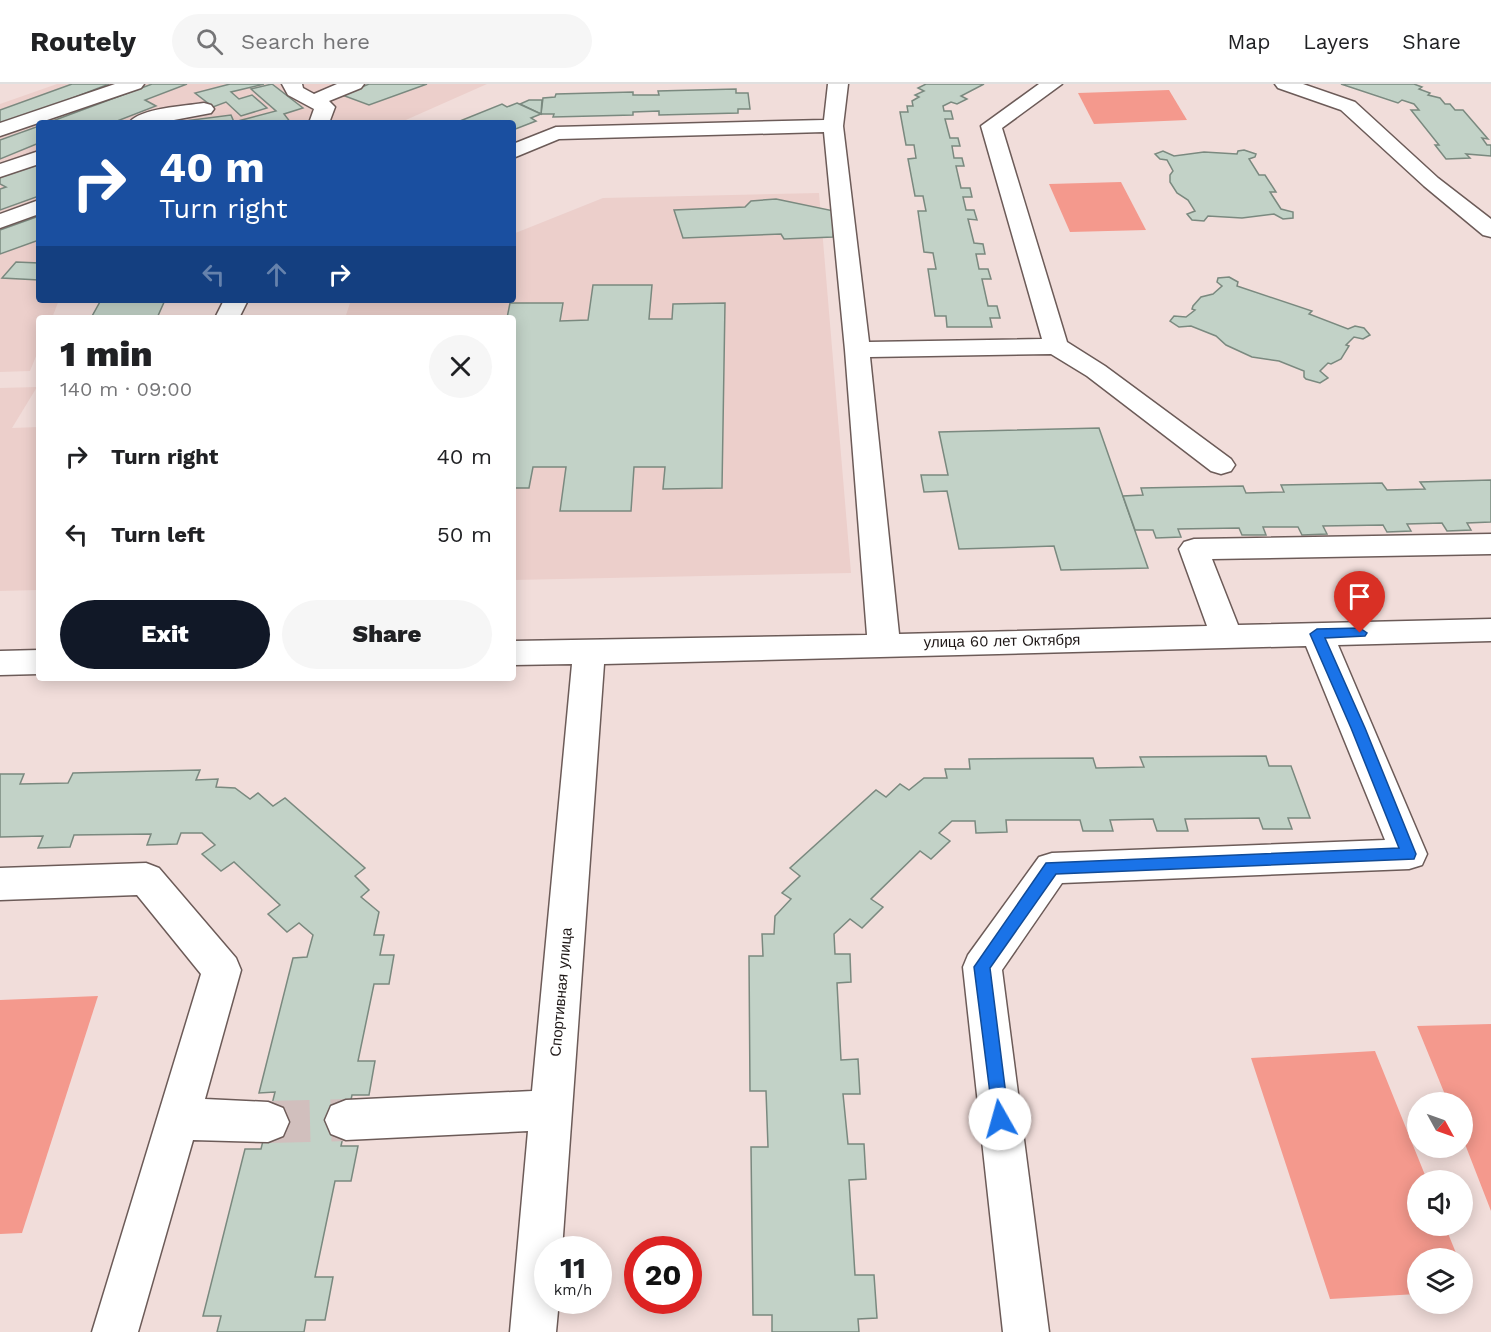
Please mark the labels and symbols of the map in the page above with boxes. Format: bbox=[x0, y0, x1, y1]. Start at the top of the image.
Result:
pin bbox=[1334, 571, 1385, 633]
street label: улица 60 лет Октября bbox=[923, 631, 1081, 651]
street label: Спортивная улица bbox=[546, 926, 576, 1057]
position arrow bbox=[968, 1087, 1032, 1151]
north arrow bbox=[1407, 1092, 1473, 1158]
speed limit sign: 20 bbox=[624, 1236, 702, 1314]

